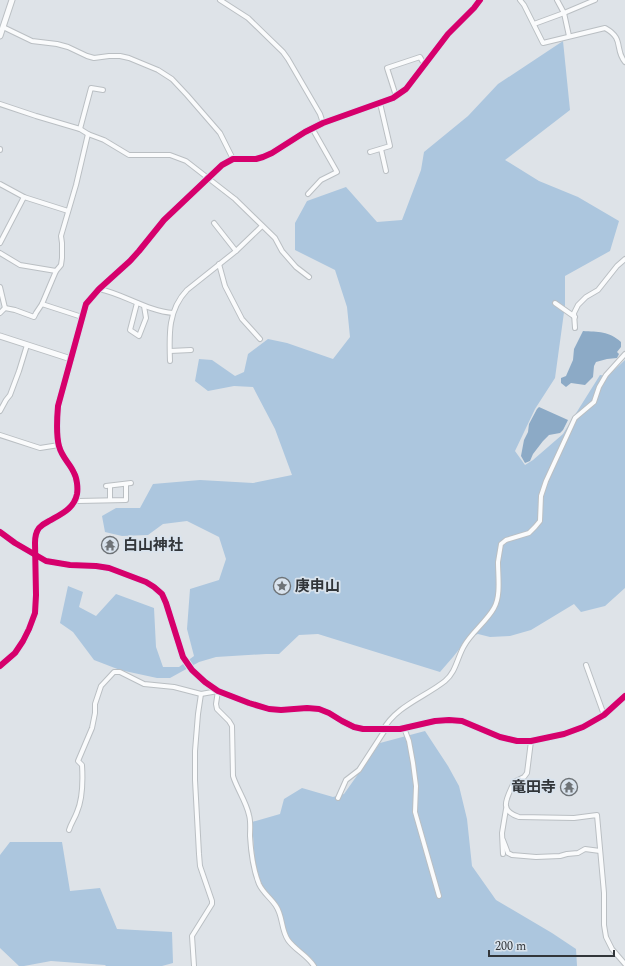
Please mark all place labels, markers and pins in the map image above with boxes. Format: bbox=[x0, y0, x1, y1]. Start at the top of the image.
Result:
place label: 白山神社 bbox=[123, 534, 183, 557]
temple icon: 白山神社 bbox=[100, 535, 120, 555]
place label: 庚申山 bbox=[295, 575, 340, 598]
place icon: 庚申山 bbox=[272, 576, 292, 596]
place label: 竜田寺 bbox=[511, 776, 556, 799]
temple icon: 竜田寺 bbox=[559, 777, 579, 797]

